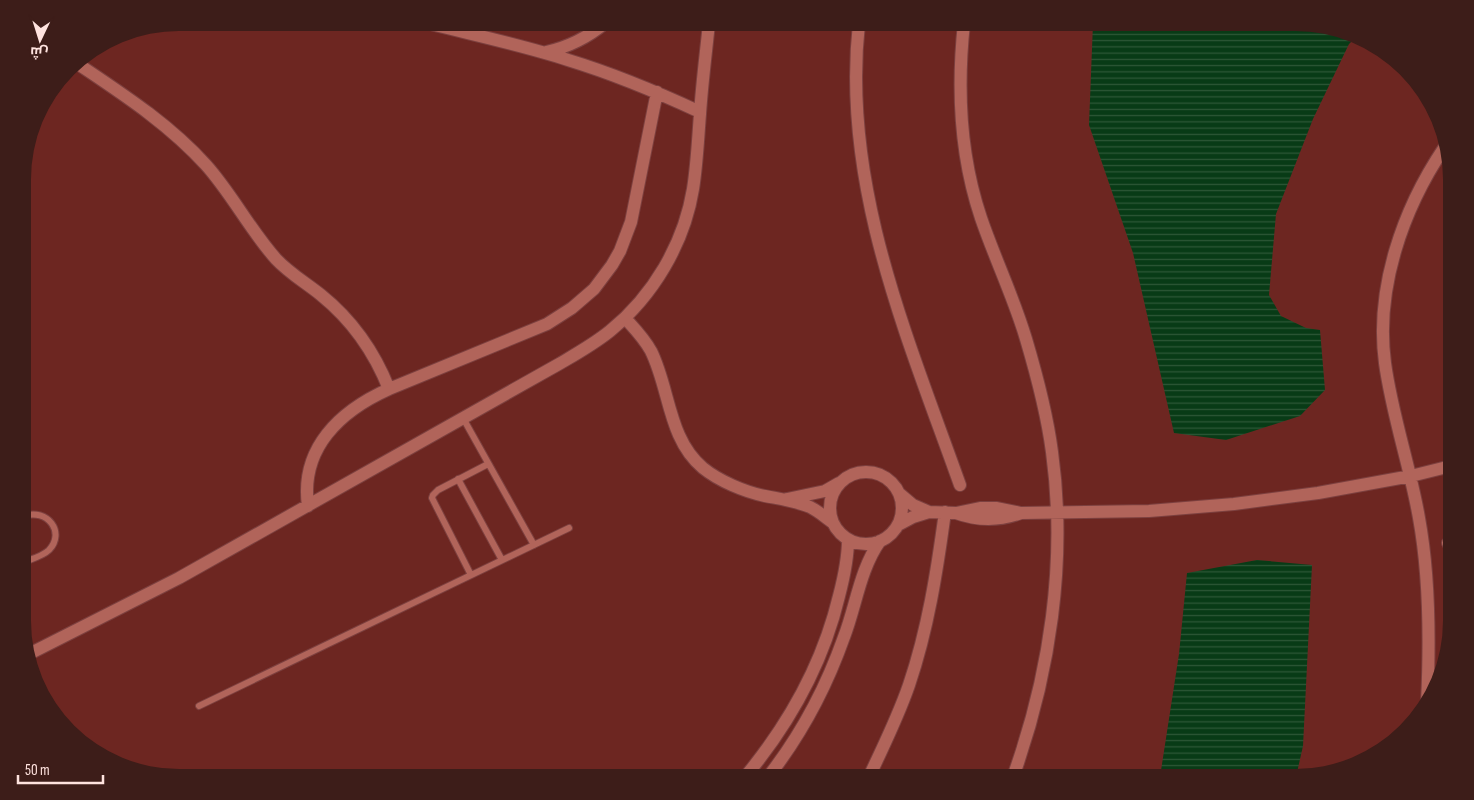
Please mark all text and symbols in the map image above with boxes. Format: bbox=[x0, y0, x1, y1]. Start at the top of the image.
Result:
north arrow bbox=[15, 15, 65, 65]
text: ش bbox=[30, 43, 49, 62]
scale bar bbox=[18, 752, 102, 784]
text: 50 m bbox=[25, 761, 50, 780]

